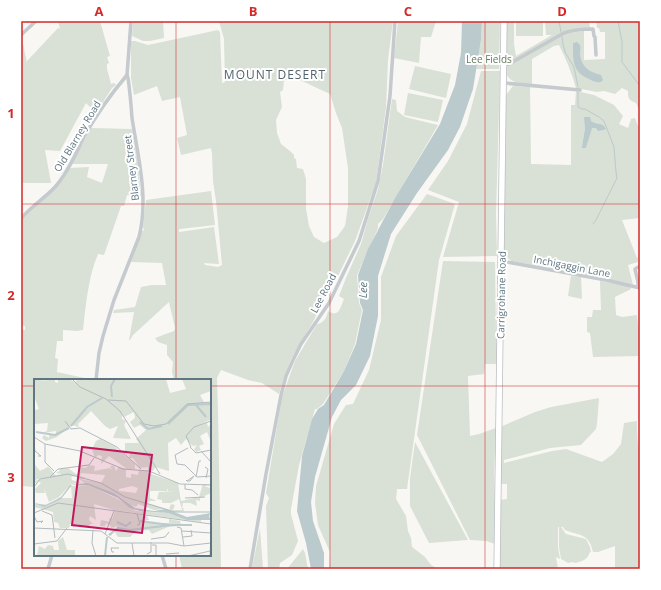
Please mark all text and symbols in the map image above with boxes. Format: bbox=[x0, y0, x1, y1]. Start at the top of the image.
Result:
text: A bbox=[95, 2, 104, 20]
text: B bbox=[249, 2, 258, 20]
text: C bbox=[404, 2, 412, 20]
text: D bbox=[557, 2, 567, 20]
park label: Lee Fields bbox=[466, 52, 512, 66]
district label: MOUNT DESERT bbox=[224, 66, 326, 83]
street label: Old Blarney Road bbox=[50, 98, 104, 174]
text: 1 bbox=[7, 104, 15, 122]
street label: Blarney Street bbox=[120, 134, 142, 202]
street label: Carrigrohane Road bbox=[493, 251, 509, 339]
street label: Inchigaggin Lane bbox=[532, 252, 612, 280]
street label: Lee Road bbox=[307, 271, 339, 315]
water label: Lee bbox=[355, 281, 370, 298]
text: 2 bbox=[7, 286, 15, 304]
inset map bbox=[34, 379, 211, 556]
text: 3 bbox=[7, 468, 15, 486]

